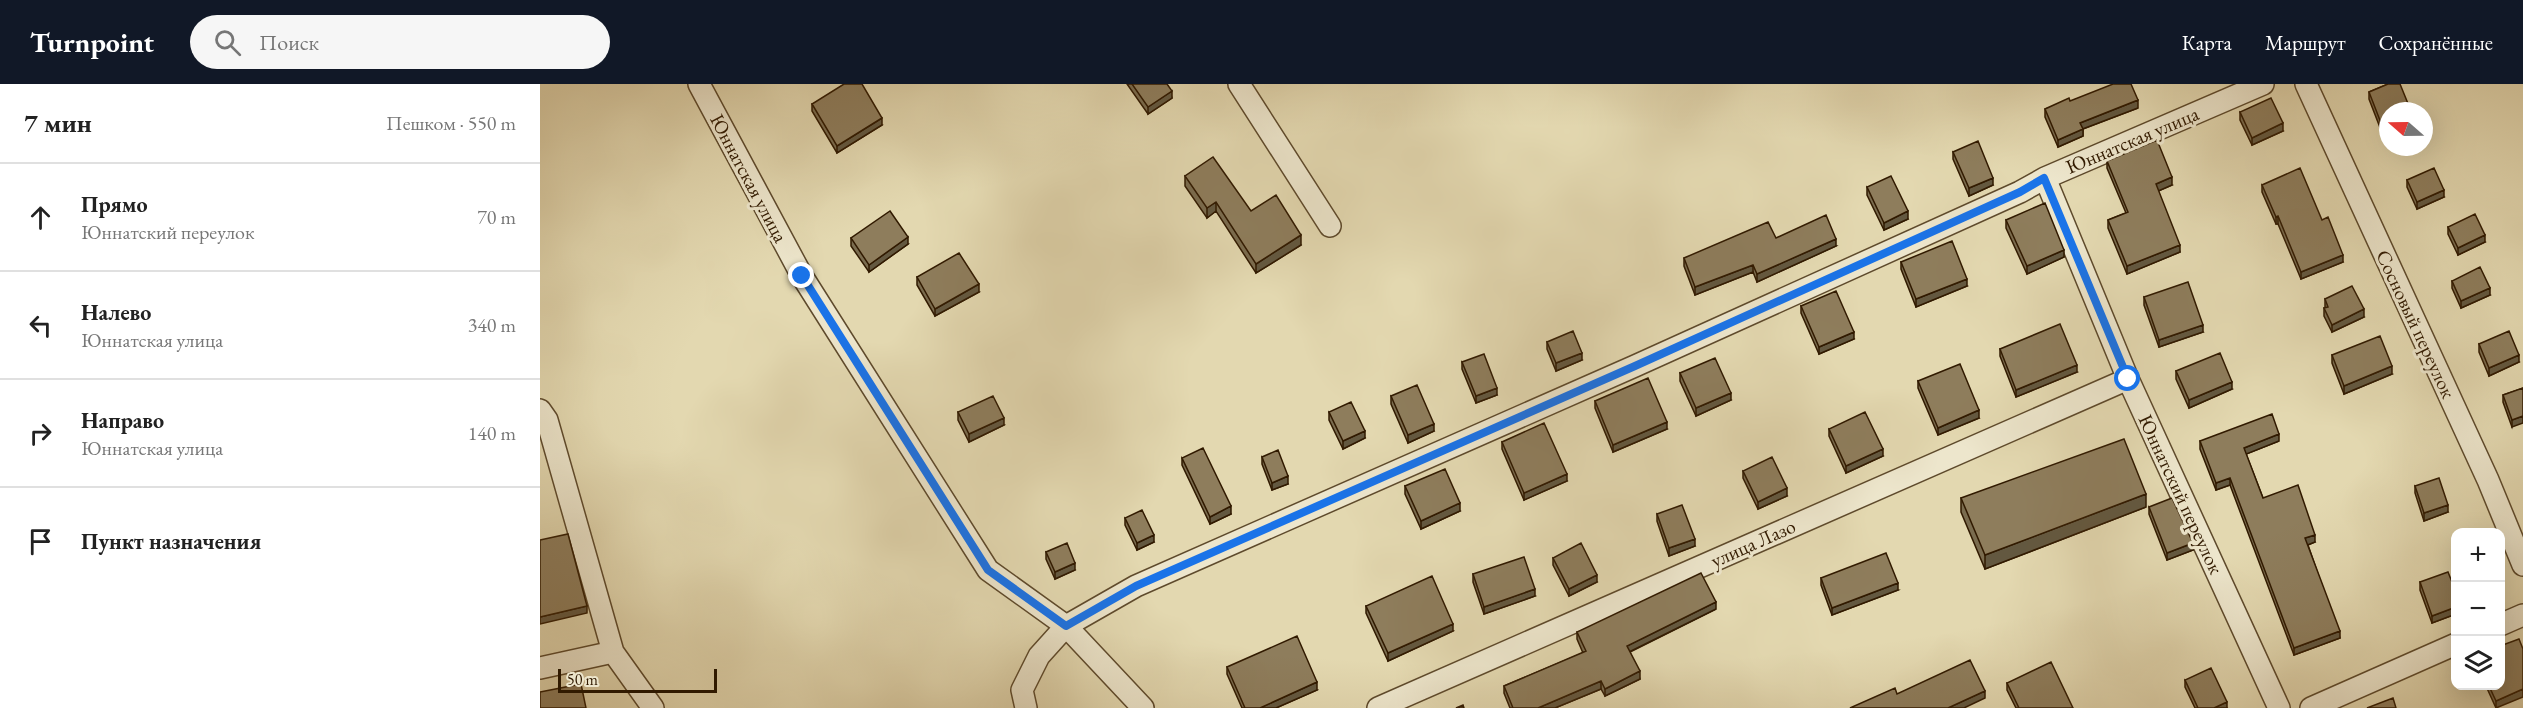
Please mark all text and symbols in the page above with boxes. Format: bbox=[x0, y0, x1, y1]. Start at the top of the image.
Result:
search box bbox=[190, 15, 610, 69]
text: Turnpoint bbox=[30, 24, 154, 60]
icon: search bbox=[211, 26, 244, 59]
text: Поиск bbox=[259, 28, 319, 57]
text: Карта bbox=[2182, 29, 2232, 56]
text: Маршрут bbox=[2265, 29, 2346, 56]
text: Сохранённые bbox=[2379, 29, 2493, 56]
street label: Юннатская улица bbox=[2061, 100, 2203, 180]
north arrow bbox=[2379, 102, 2433, 156]
text: 7 мин bbox=[24, 106, 92, 140]
street label: Юннатская улица bbox=[704, 109, 794, 247]
text: Пешком · 550 m bbox=[386, 110, 516, 136]
text: Прямо bbox=[81, 190, 148, 219]
icon: ahead bbox=[24, 201, 57, 234]
text: 70 m bbox=[477, 204, 516, 230]
text: Юннатский переулок bbox=[81, 219, 254, 245]
street label: Сосновый переулок bbox=[2370, 246, 2462, 403]
route end bbox=[788, 262, 814, 288]
text: Налево bbox=[81, 298, 151, 327]
icon: left bbox=[24, 309, 57, 342]
text: 340 m bbox=[468, 312, 516, 338]
text: Юннатская улица bbox=[81, 327, 223, 353]
route start bbox=[2114, 365, 2140, 391]
text: Направо bbox=[81, 406, 164, 435]
street label: Юннатский переулок bbox=[2133, 410, 2230, 579]
icon: right bbox=[24, 417, 57, 450]
text: 140 m bbox=[468, 420, 516, 446]
text: Юннатская улица bbox=[81, 435, 223, 461]
street label: улица Лазо bbox=[1706, 513, 1800, 573]
icon: arrive bbox=[24, 525, 57, 558]
text: Пункт назначения bbox=[81, 527, 261, 556]
map controls bbox=[2451, 528, 2505, 690]
button: + bbox=[2451, 528, 2505, 582]
button: − bbox=[2451, 582, 2505, 636]
button: layers bbox=[2451, 636, 2505, 690]
scale bar bbox=[558, 666, 717, 694]
text: 50 m bbox=[567, 669, 598, 690]

